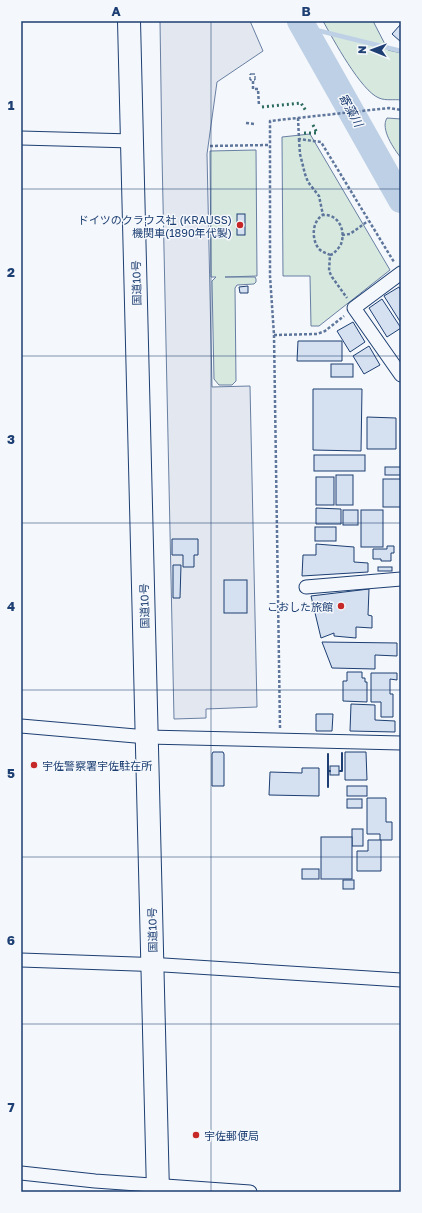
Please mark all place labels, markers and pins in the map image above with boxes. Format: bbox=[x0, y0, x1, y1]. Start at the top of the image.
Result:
place label: ドイツのクラウス社 (KRAUSS) 機関車(1890年代製) bbox=[78, 213, 232, 239]
marker: ドイツのクラウス社 (KRAUSS) 機関車(1890年代製) bbox=[235, 220, 245, 230]
place label: こおした旅館 bbox=[267, 600, 333, 613]
marker: こおした旅館 bbox=[336, 601, 346, 611]
place label: 宇佐警察署宇佐駐在所 bbox=[42, 759, 153, 772]
marker: 宇佐警察署宇佐駐在所 bbox=[29, 760, 39, 770]
place label: 宇佐郵便局 bbox=[204, 1129, 259, 1142]
marker: 宇佐郵便局 bbox=[191, 1130, 201, 1140]

